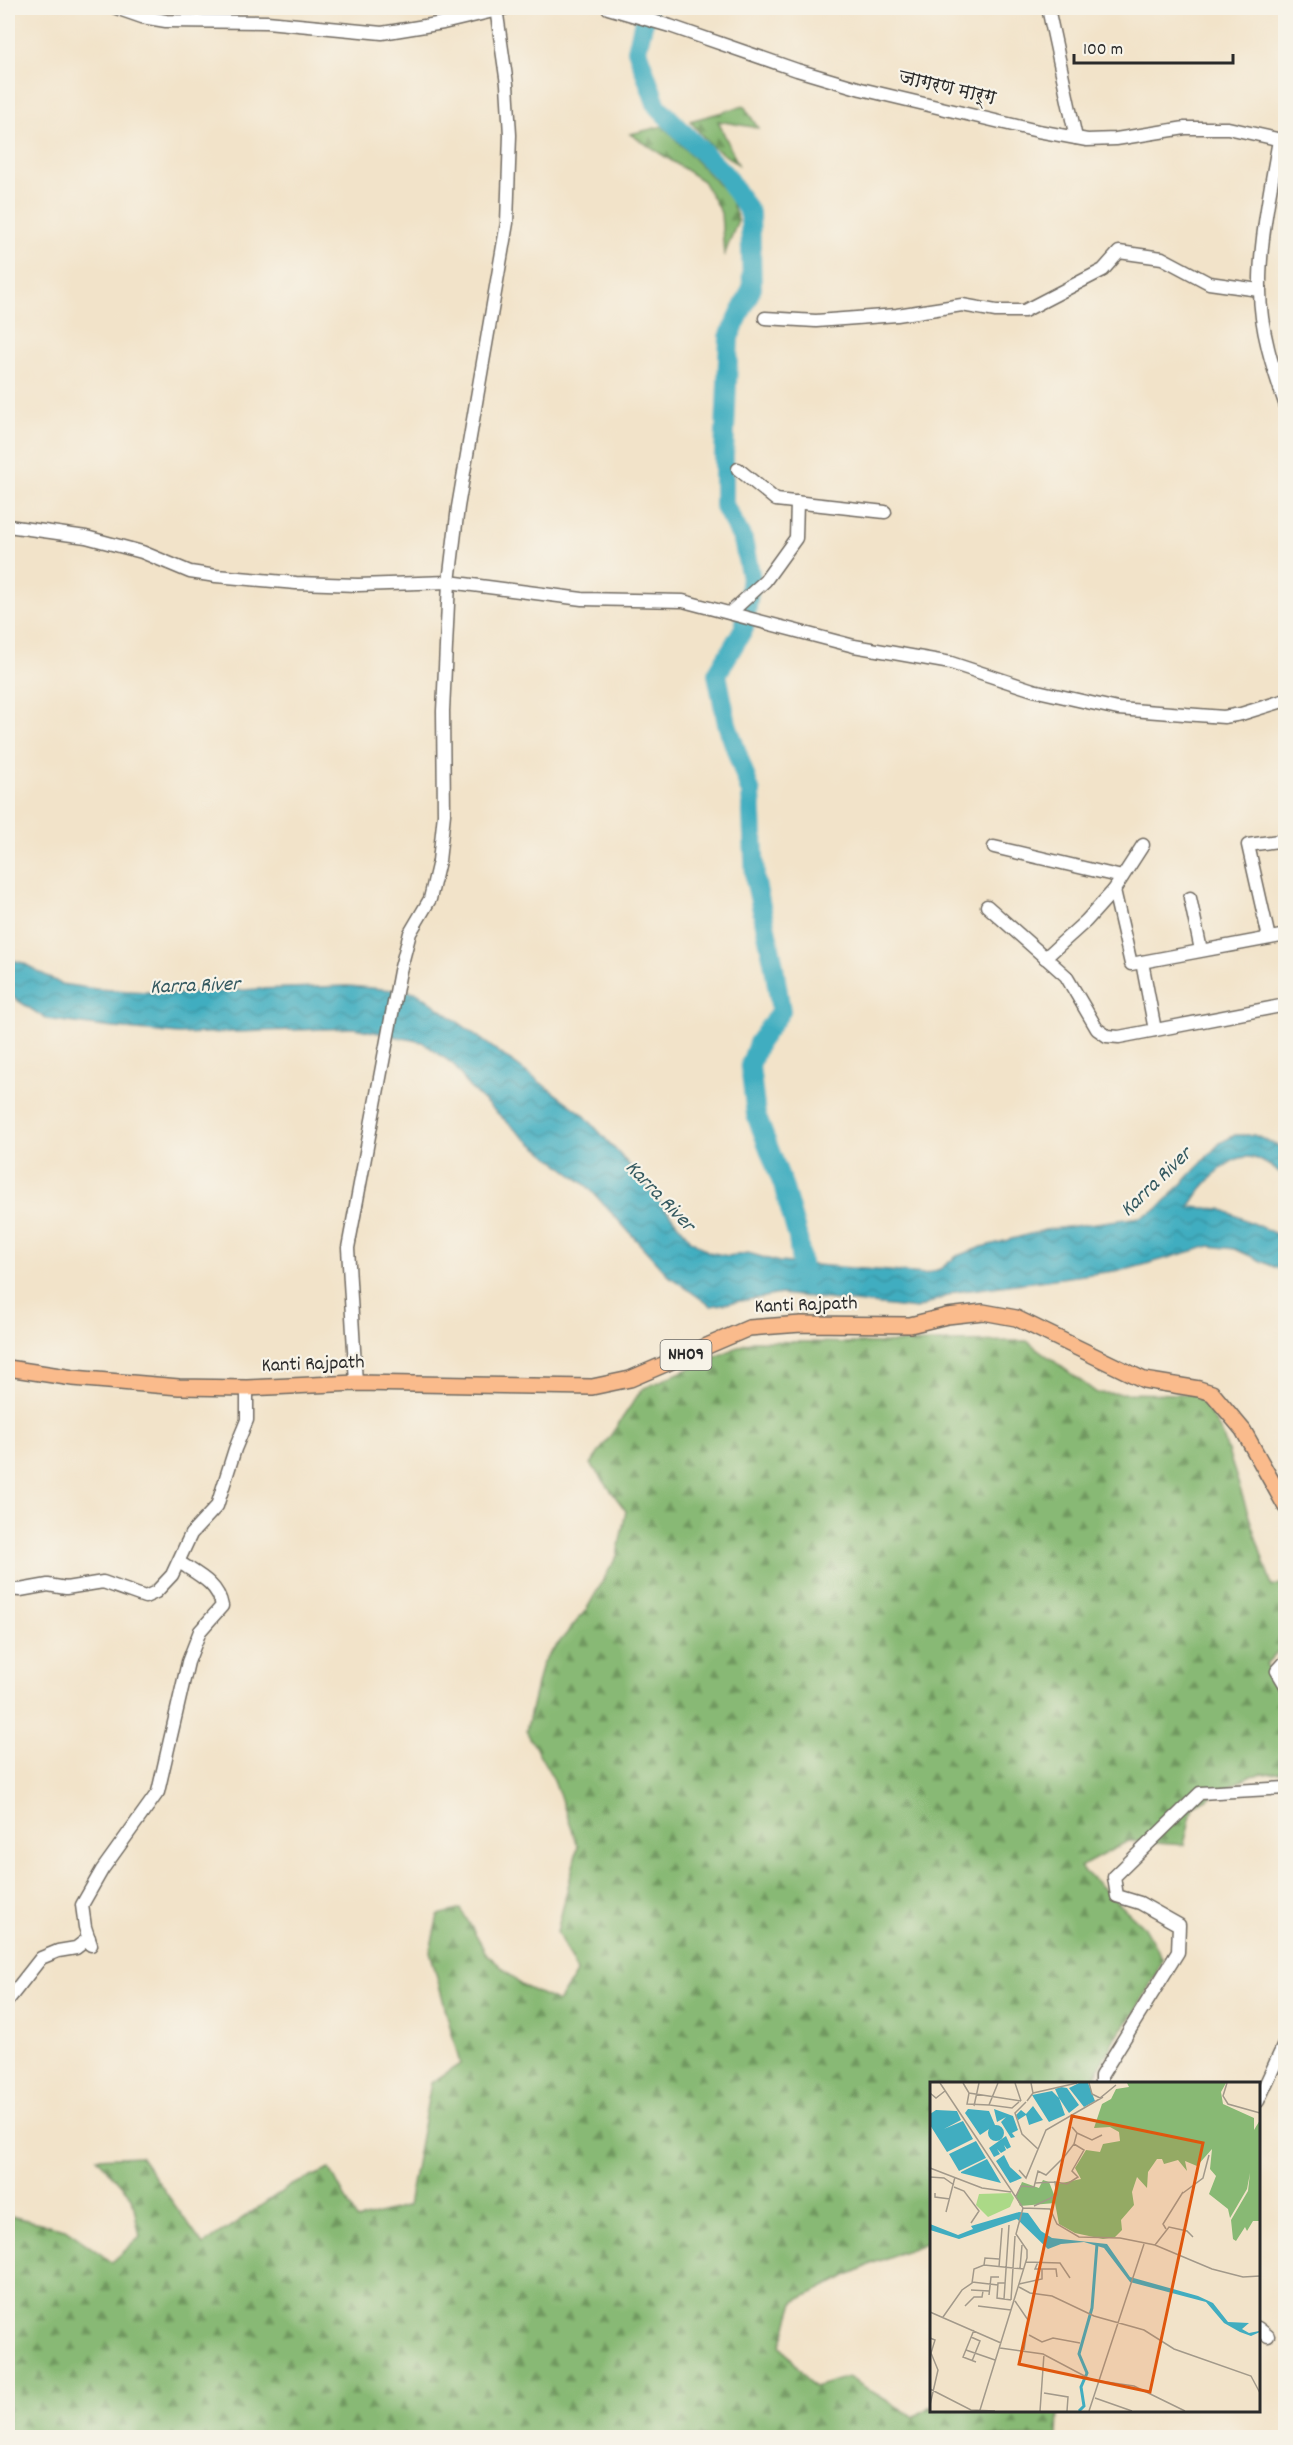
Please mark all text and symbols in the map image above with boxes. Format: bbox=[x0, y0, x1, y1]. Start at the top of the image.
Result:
scale bar bbox=[1074, 27, 1233, 65]
text: 100 m bbox=[1083, 38, 1123, 63]
street label: जागरण मार्ग bbox=[895, 64, 999, 114]
water label: Karra River bbox=[150, 970, 243, 1004]
water label: Karra River bbox=[1114, 1140, 1201, 1225]
water label: Karra River bbox=[617, 1154, 702, 1241]
street label: Kanti Rajpath bbox=[754, 1290, 858, 1322]
road number: NH09 bbox=[660, 1340, 712, 1370]
street label: Kanti Rajpath bbox=[261, 1349, 365, 1381]
inset map bbox=[930, 2082, 1260, 2412]

